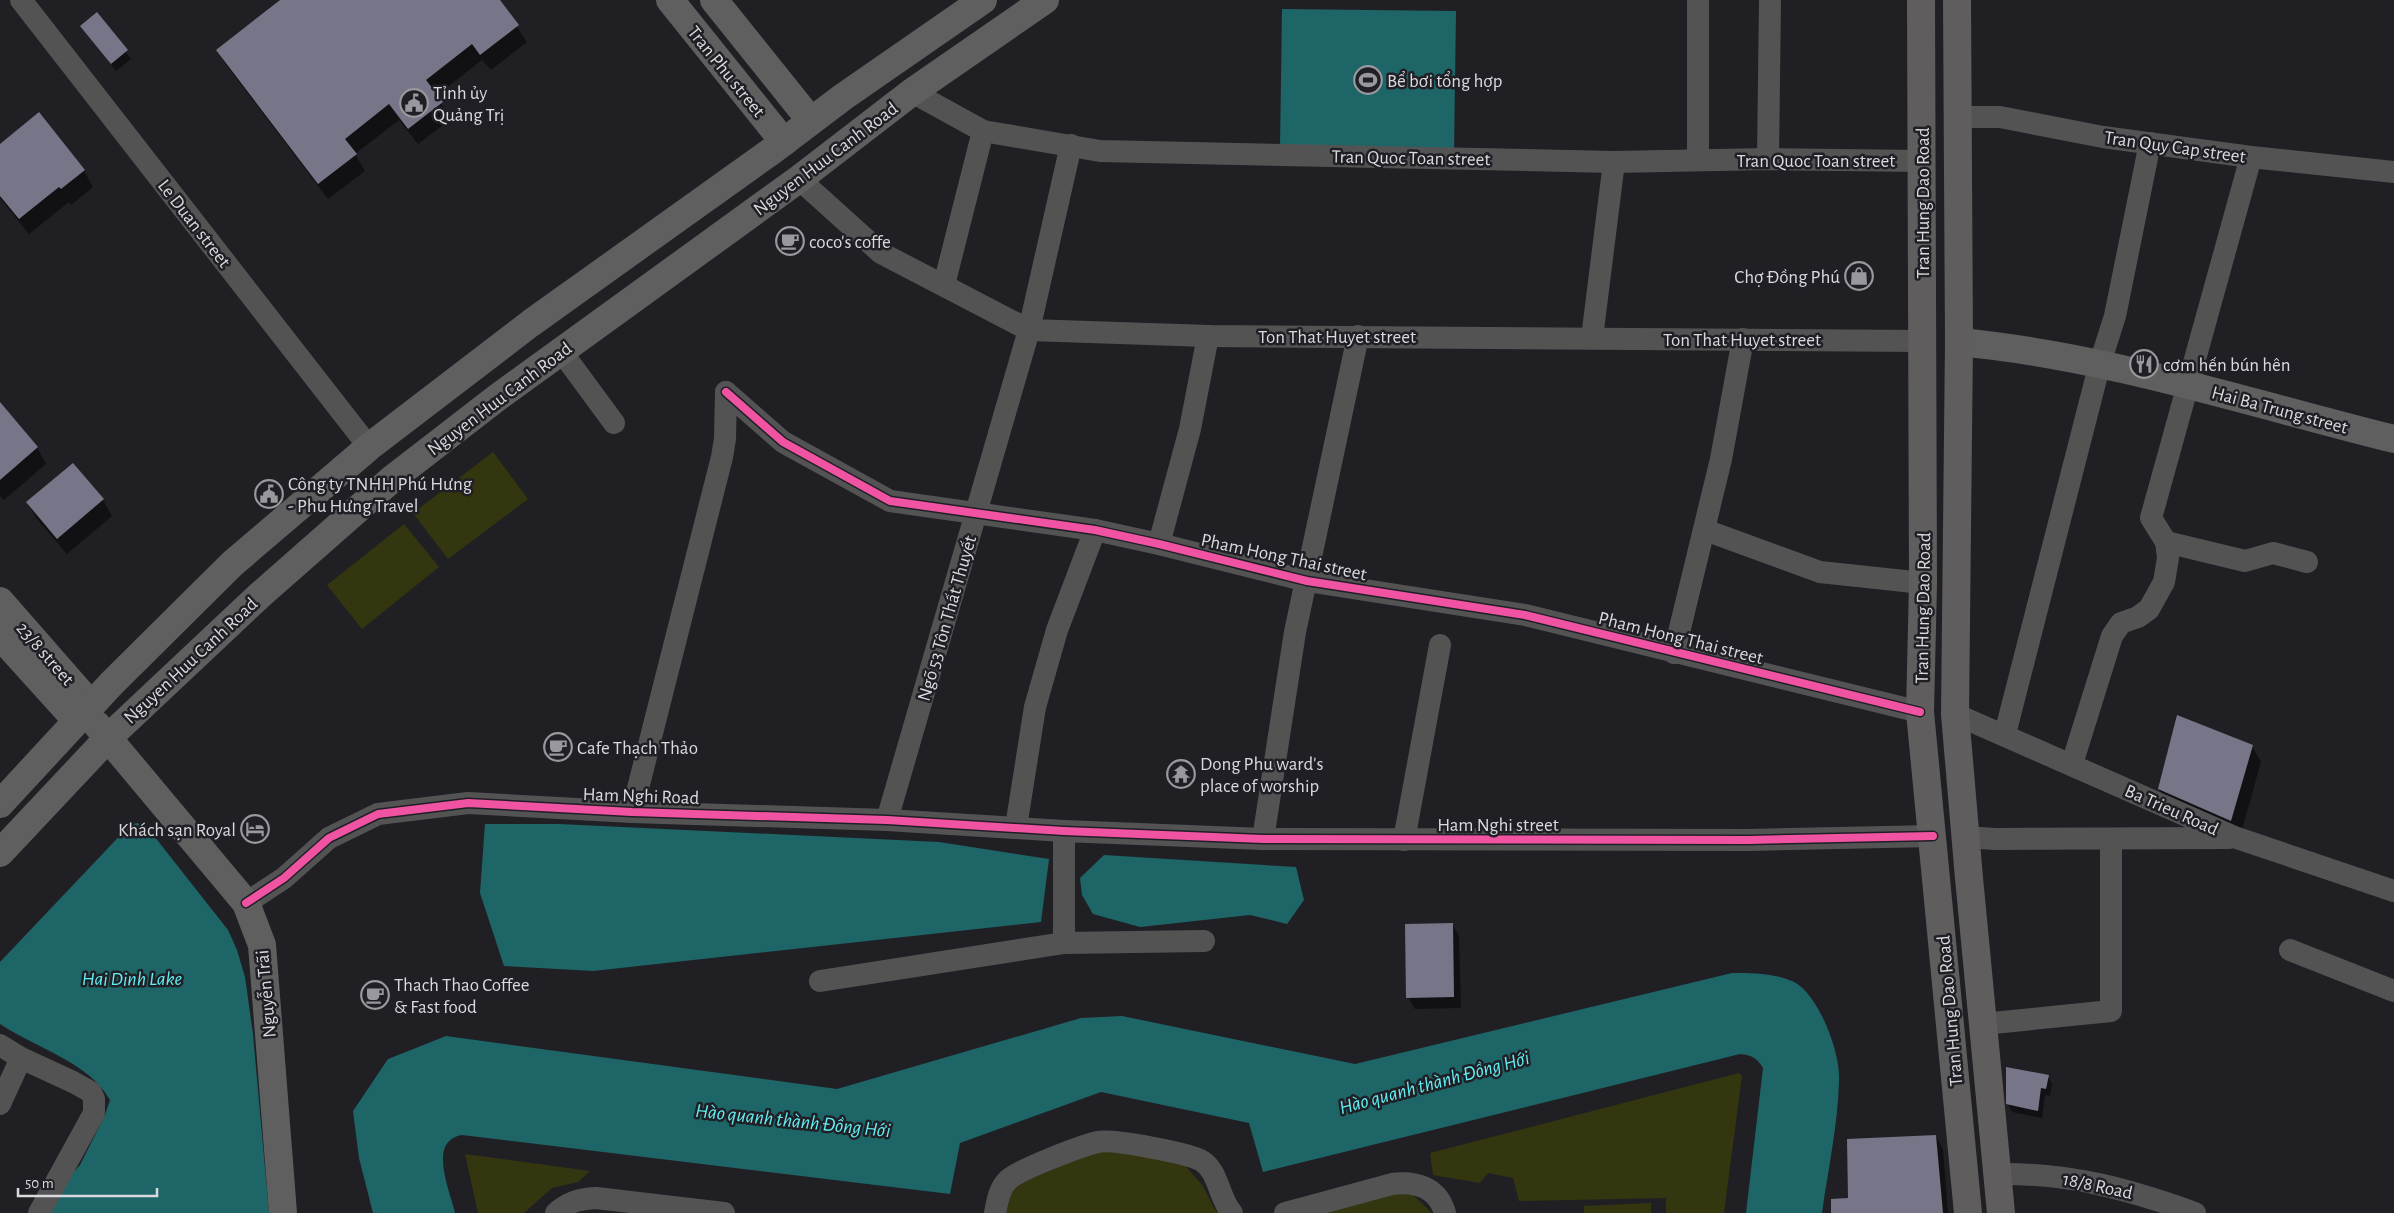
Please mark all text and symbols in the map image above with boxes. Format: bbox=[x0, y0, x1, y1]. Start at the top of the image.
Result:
street label: Tran Phu street bbox=[684, 23, 768, 121]
sports icon: Bể bơi tổng hợp bbox=[1353, 65, 1383, 95]
place label: Bể bơi tổng hợp bbox=[1387, 71, 1502, 91]
place label: Tỉnh ủy Quảng Trị bbox=[433, 84, 504, 125]
public building icon: Tỉnh ủy Quảng Trị bbox=[399, 88, 429, 118]
street label: Nguyen Huu Canh Road bbox=[750, 99, 902, 219]
street label: Tran Hung Dao Road bbox=[1914, 127, 1933, 279]
street label: Tran Quy Cap street bbox=[2103, 128, 2247, 167]
street label: Tran Quoc Toan street bbox=[1331, 148, 1491, 169]
street label: Tran Quoc Toan street bbox=[1737, 152, 1895, 171]
street label: Le Duan street bbox=[154, 176, 234, 271]
cafe icon: coco's coffe bbox=[775, 226, 805, 256]
place label: coco's coffe bbox=[809, 233, 891, 252]
shop icon: Chợ Đồng Phú bbox=[1844, 261, 1874, 291]
place label: Chợ Đồng Phú bbox=[1734, 268, 1840, 287]
street label: Ton That Huyet street bbox=[1258, 328, 1416, 347]
street label: Ton That Huyet street bbox=[1663, 331, 1821, 350]
street label: Nguyen Huu Canh Road bbox=[424, 339, 576, 459]
restaurant icon: cơm hến bún hên bbox=[2129, 349, 2159, 379]
place label: cơm hến bún hên bbox=[2163, 356, 2291, 375]
street label: Hai Ba Trung street bbox=[2210, 383, 2350, 438]
place label: Công ty TNHH Phú Hưng - Phu Hưng Travel bbox=[288, 475, 473, 516]
public building icon: Công ty TNHH Phú Hưng - Phu Hưng Travel bbox=[254, 479, 284, 509]
street label: Pham Hong Thai street bbox=[1199, 531, 1368, 584]
street label: Tran Hung Dao Road bbox=[1913, 532, 1934, 684]
street label: Ngõ 53 Tôn Thất Thuyết bbox=[915, 533, 980, 703]
street label: Nguyen Huu Canh Road bbox=[120, 594, 262, 728]
street label: Pham Hong Thai street bbox=[1596, 609, 1765, 668]
street label: 23/8 street bbox=[12, 619, 77, 689]
cafe icon: Cafe Thạch Thảo bbox=[543, 732, 573, 762]
place label: Cafe Thạch Thảo bbox=[577, 739, 698, 758]
place label: Dong Phu ward's place of worship bbox=[1200, 755, 1323, 796]
temple icon: Dong Phu ward's place of worship bbox=[1166, 759, 1196, 789]
street label: Ba Trieu Road bbox=[2122, 781, 2221, 840]
street label: Ham Nghi Road bbox=[582, 785, 700, 808]
hotel icon: Khách sạn Royal bbox=[240, 814, 270, 844]
street label: Ham Nghi street bbox=[1437, 816, 1559, 835]
place label: Khách sạn Royal bbox=[118, 821, 236, 840]
street label: Tran Hung Dao Road bbox=[1934, 934, 1967, 1087]
street label: Nguyễn Trãi bbox=[252, 949, 280, 1039]
water label: Hai Dinh Lake bbox=[82, 969, 183, 989]
place label: Thach Thao Coffee & Fast food bbox=[394, 976, 529, 1017]
cafe icon: Thach Thao Coffee & Fast food bbox=[360, 980, 390, 1010]
water label: Hào quanh thành Đồng Hới bbox=[1337, 1048, 1532, 1118]
water label: Hào quanh thành Đồng Hới bbox=[694, 1101, 891, 1141]
scale bar bbox=[18, 1166, 156, 1198]
street label: 18/8 Road bbox=[2061, 1170, 2135, 1203]
text: 50 m bbox=[25, 1176, 54, 1191]

